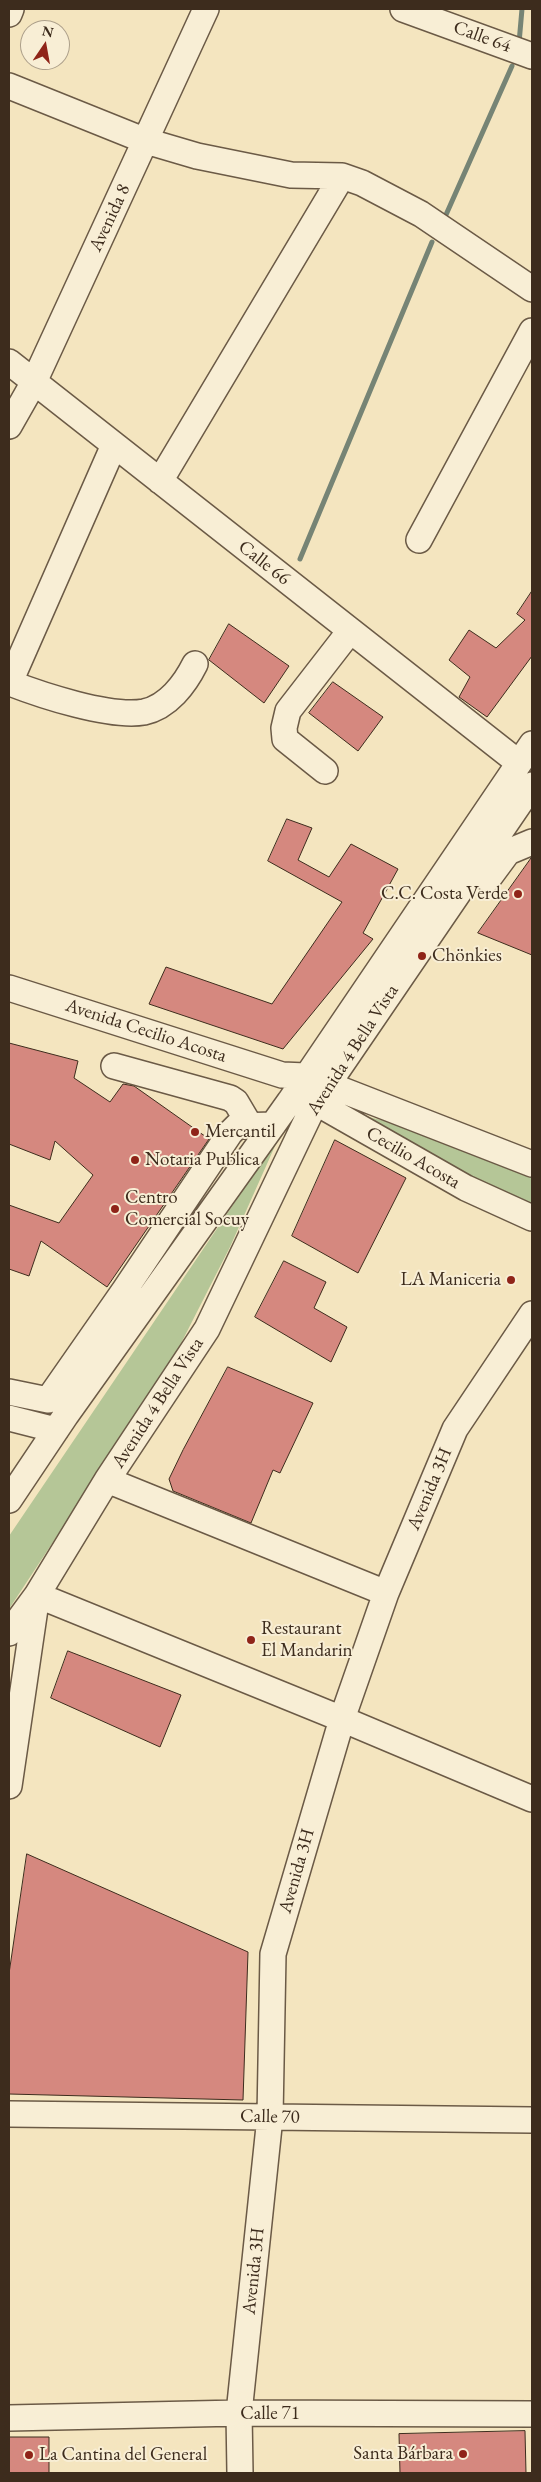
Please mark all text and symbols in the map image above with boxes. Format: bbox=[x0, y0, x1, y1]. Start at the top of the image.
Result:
street label: Calle 64 bbox=[450, 16, 514, 58]
north arrow bbox=[20, 20, 70, 70]
text: N bbox=[40, 21, 55, 41]
street label: Avenida 8 bbox=[84, 181, 136, 255]
street label: Calle 66 bbox=[233, 536, 295, 590]
place label: C.C. Costa Verde bbox=[381, 883, 508, 905]
marker: C.C. Costa Verde bbox=[512, 888, 524, 900]
place label: Chönkies bbox=[432, 945, 502, 967]
marker: Chönkies bbox=[416, 950, 428, 962]
street label: Avenida 4 Bella Vista bbox=[302, 980, 404, 1120]
street label: Avenida Cecilio Acosta bbox=[63, 994, 229, 1068]
place label: Mercantil bbox=[205, 1121, 276, 1143]
street label: Cecilio Acosta bbox=[362, 1122, 464, 1194]
marker: Mercantil bbox=[189, 1126, 201, 1138]
place label: Notaria Publica bbox=[145, 1149, 260, 1171]
marker: Notaria Publica bbox=[129, 1154, 141, 1166]
place label: Centro Comercial Socuy bbox=[125, 1187, 249, 1231]
marker: Centro Comercial Socuy bbox=[109, 1203, 121, 1215]
place label: LA Maniceria bbox=[401, 1269, 501, 1291]
marker: LA Maniceria bbox=[505, 1274, 517, 1286]
street label: Avenida 4 Bella Vista bbox=[107, 1333, 209, 1473]
street label: Avenida 3H bbox=[402, 1444, 458, 1534]
place label: Restaurant El Mandarin bbox=[261, 1618, 353, 1662]
marker: Restaurant El Mandarin bbox=[245, 1634, 257, 1646]
street label: Avenida 3H bbox=[274, 1826, 320, 1916]
street label: Calle 70 bbox=[240, 2105, 300, 2129]
street label: Avenida 3H bbox=[238, 2226, 270, 2316]
street label: Calle 71 bbox=[240, 2403, 300, 2425]
place label: Santa Bárbara bbox=[353, 2443, 453, 2465]
place label: La Cantina del General bbox=[39, 2444, 207, 2466]
marker: Santa Bárbara bbox=[457, 2448, 469, 2460]
marker: La Cantina del General bbox=[23, 2449, 35, 2461]

